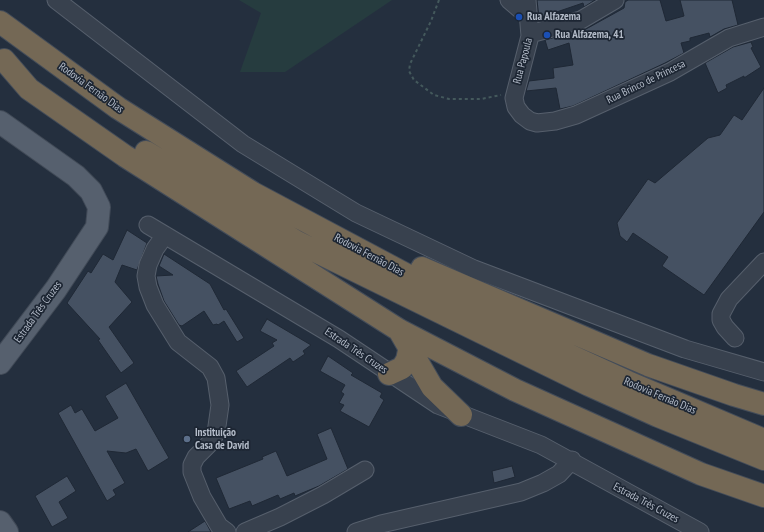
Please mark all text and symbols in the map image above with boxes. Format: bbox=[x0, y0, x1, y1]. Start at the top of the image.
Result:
place label: Rua Alfazema bbox=[527, 10, 581, 24]
marker: Rua Alfazema bbox=[514, 12, 524, 22]
place label: Rua Alfazema, 41 bbox=[555, 28, 624, 42]
marker: Rua Alfazema, 41 bbox=[542, 30, 552, 40]
street label: Rua Papoula bbox=[511, 37, 535, 85]
street label: Rua Brinco de Princesa bbox=[604, 57, 688, 107]
street label: Rodovia Fernão Dias bbox=[56, 60, 126, 116]
street label: Rodovia Fernão Dias bbox=[332, 231, 406, 279]
street label: Estrada Três Cruzes bbox=[11, 279, 65, 345]
street label: Estrada Três Cruzes bbox=[322, 325, 390, 377]
street label: Rodovia Fernão Dias bbox=[622, 375, 698, 417]
place label: Instituição Casa de David bbox=[195, 426, 249, 452]
marker: Instituição Casa de David bbox=[182, 434, 192, 444]
street label: Estrada Três Cruzes bbox=[611, 480, 681, 526]

